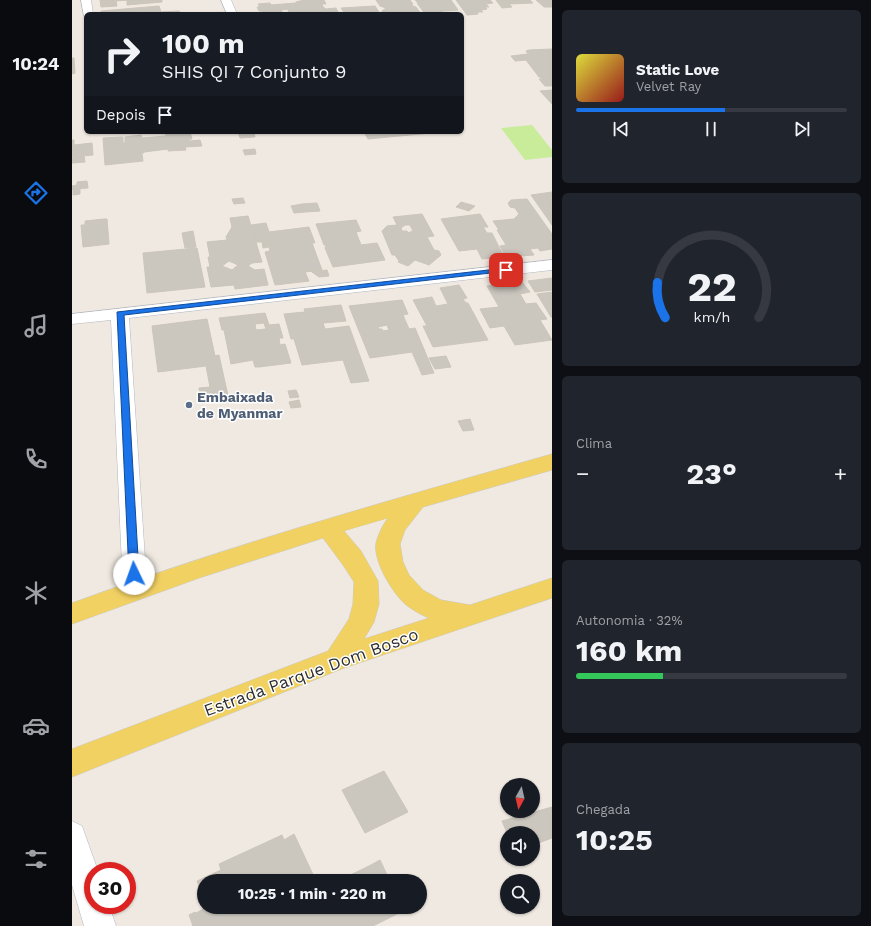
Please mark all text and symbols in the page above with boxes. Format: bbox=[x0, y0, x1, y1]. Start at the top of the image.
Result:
text: 100 m bbox=[162, 27, 245, 60]
icon: right bbox=[96, 28, 148, 80]
text: 10:24 bbox=[13, 53, 59, 74]
text: SHIS QI 7 Conjunto 9 bbox=[162, 61, 346, 82]
text: Static Love bbox=[636, 61, 719, 79]
text: Velvet Ray bbox=[636, 79, 701, 94]
icon: arrive bbox=[154, 104, 176, 126]
text: Depois bbox=[96, 106, 146, 124]
icon: previous bbox=[610, 118, 632, 140]
icon: pause bbox=[700, 118, 722, 140]
icon: next bbox=[791, 118, 813, 140]
icon: directions bbox=[22, 179, 50, 207]
pin bbox=[489, 253, 523, 287]
icon: arrive bbox=[495, 259, 517, 281]
text: 22 bbox=[687, 262, 736, 311]
text: km/h bbox=[693, 308, 730, 324]
icon: music bbox=[22, 312, 50, 340]
place label: Embaixada de Myanmar bbox=[197, 389, 282, 421]
marker: Embaixada de Myanmar bbox=[184, 400, 194, 410]
text: Clima bbox=[576, 436, 612, 451]
icon: phone bbox=[22, 445, 50, 473]
text: 23° bbox=[686, 456, 737, 491]
text: − bbox=[576, 461, 589, 486]
text: + bbox=[834, 461, 847, 486]
position arrow bbox=[113, 553, 155, 595]
icon: climate bbox=[22, 579, 50, 607]
text: Autonomia · 32% bbox=[576, 613, 683, 628]
street label: Estrada Parque Dom Bosco bbox=[201, 624, 421, 720]
text: 160 km bbox=[576, 633, 682, 668]
icon: car bbox=[22, 712, 50, 740]
north arrow bbox=[500, 778, 540, 818]
map controls bbox=[500, 778, 540, 914]
text: Chegada bbox=[576, 802, 630, 817]
text: 10:25 bbox=[576, 822, 653, 857]
button: sound bbox=[500, 826, 540, 866]
icon: filters bbox=[22, 845, 50, 873]
speed limit sign: 30 bbox=[84, 862, 136, 914]
button: search bbox=[500, 874, 540, 914]
text: 10:25 · 1 min · 220 m bbox=[238, 885, 386, 903]

